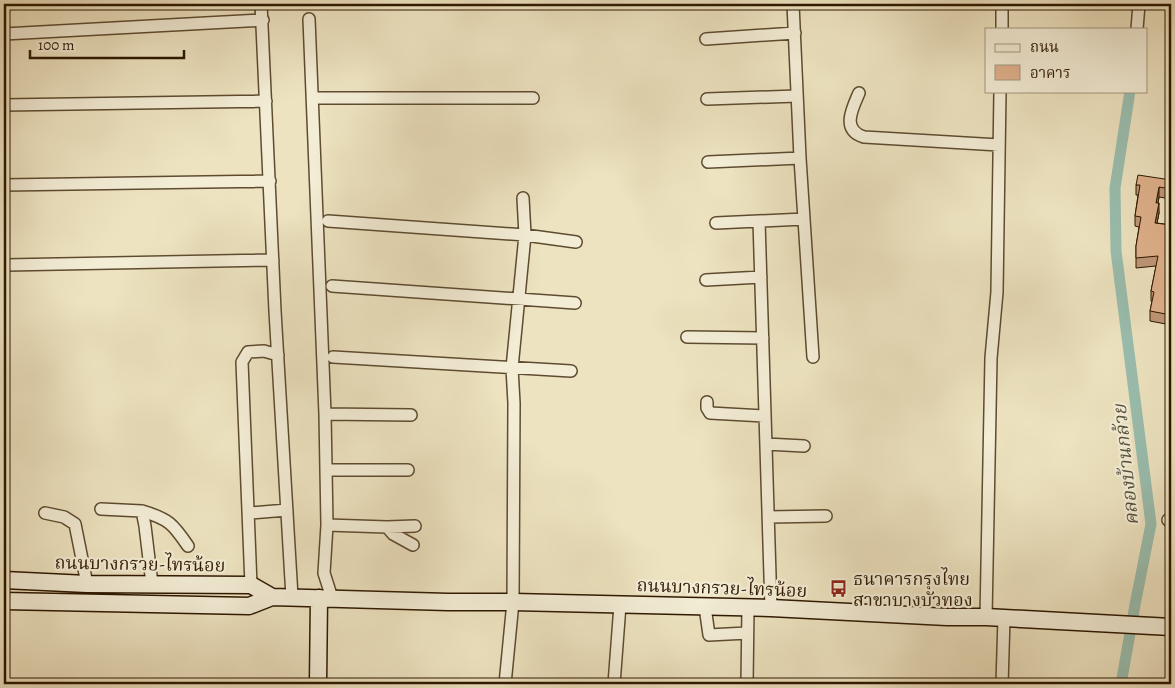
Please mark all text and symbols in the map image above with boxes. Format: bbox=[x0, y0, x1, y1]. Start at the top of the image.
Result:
scale bar bbox=[30, 28, 184, 60]
legend bbox=[985, 28, 1148, 92]
text: 100 m bbox=[38, 35, 75, 55]
text: ถนน bbox=[1030, 37, 1059, 57]
text: อาคาร bbox=[1030, 63, 1070, 83]
water label: คลองบ้านกล้วย bbox=[1107, 401, 1145, 527]
street label: ถนนบางกรวย-ไทรน้อย bbox=[54, 551, 226, 577]
place label: ธนาคารกรุงไทย สาขาบางบัวทอง bbox=[853, 567, 973, 612]
street label: ถนนบางกรวย-ไทรน้อย bbox=[636, 573, 808, 603]
bus stop icon: ธนาคารกรุงไทย สาขาบางบัวทอง bbox=[829, 579, 849, 599]

